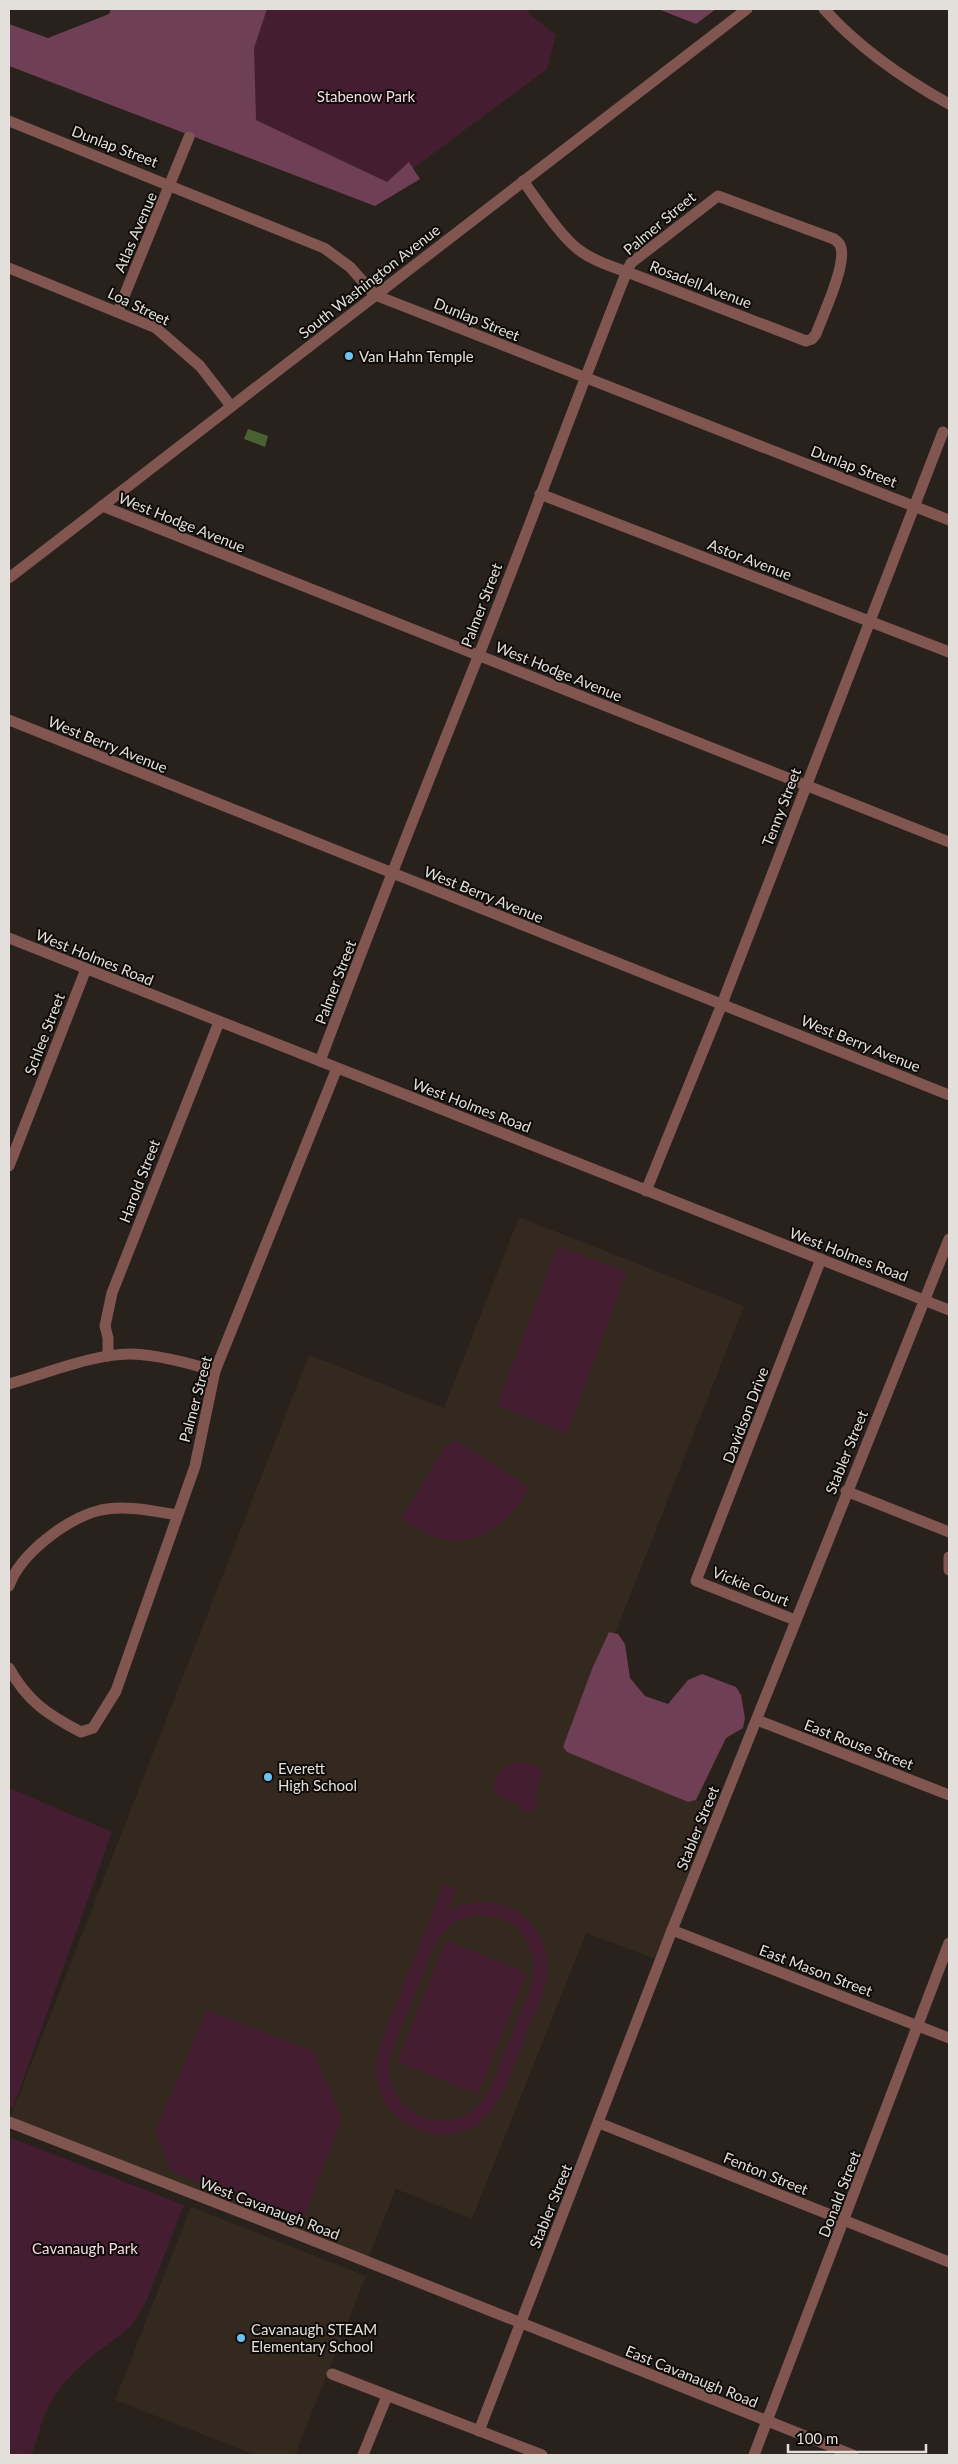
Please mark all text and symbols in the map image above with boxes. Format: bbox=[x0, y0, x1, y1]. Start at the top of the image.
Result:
park label: Stabenow Park bbox=[317, 87, 416, 105]
street label: Dunlap Street bbox=[69, 121, 161, 171]
street label: Palmer Street bbox=[619, 187, 699, 258]
street label: Atlas Avenue bbox=[110, 189, 160, 275]
street label: South Washington Avenue bbox=[295, 220, 443, 342]
street label: Rosadell Avenue bbox=[647, 256, 755, 312]
street label: Loa Street bbox=[105, 283, 173, 329]
street label: Dunlap Street bbox=[432, 294, 523, 345]
place label: Van Hahn Temple bbox=[359, 347, 474, 365]
marker: Van Hahn Temple bbox=[343, 350, 355, 362]
street label: Dunlap Street bbox=[808, 441, 900, 491]
street label: West Hodge Avenue bbox=[116, 488, 248, 556]
street label: Astor Avenue bbox=[705, 535, 795, 583]
street label: Palmer Street bbox=[457, 560, 505, 650]
street label: West Hodge Avenue bbox=[493, 637, 625, 705]
street label: West Berry Avenue bbox=[46, 712, 170, 776]
street label: Tenny Street bbox=[758, 765, 804, 849]
street label: West Berry Avenue bbox=[422, 862, 546, 926]
street label: West Holmes Road bbox=[33, 925, 157, 989]
street label: Palmer Street bbox=[311, 937, 359, 1027]
street label: Schlee Street bbox=[20, 990, 68, 1078]
street label: West Berry Avenue bbox=[799, 1011, 923, 1075]
street label: West Holmes Road bbox=[410, 1074, 534, 1136]
street label: Harold Street bbox=[115, 1136, 163, 1225]
street label: West Holmes Road bbox=[787, 1223, 911, 1285]
street label: Palmer Street bbox=[175, 1353, 215, 1444]
street label: Davidson Drive bbox=[718, 1364, 772, 1465]
street label: Stabler Street bbox=[821, 1407, 871, 1497]
street label: Vickie Court bbox=[710, 1562, 793, 1610]
street label: East Rouse Street bbox=[802, 1715, 917, 1773]
place label: Everett High School bbox=[278, 1759, 357, 1794]
marker: Everett High School bbox=[262, 1771, 274, 1783]
street label: Stabler Street bbox=[672, 1783, 722, 1873]
street label: East Mason Street bbox=[757, 1940, 876, 2000]
street label: Fenton Street bbox=[721, 2148, 811, 2198]
street label: Donald Street bbox=[814, 2148, 864, 2240]
street label: Stabler Street bbox=[525, 2161, 575, 2251]
street label: West Cavanaugh Road bbox=[198, 2173, 342, 2243]
park label: Cavanaugh Park bbox=[32, 2239, 138, 2257]
place label: Cavanaugh STEAM Elementary School bbox=[251, 2320, 377, 2355]
marker: Cavanaugh STEAM Elementary School bbox=[235, 2332, 247, 2344]
street label: East Cavanaugh Road bbox=[623, 2341, 761, 2411]
scale bar bbox=[788, 2422, 926, 2454]
text: 100 m bbox=[796, 2429, 838, 2447]

